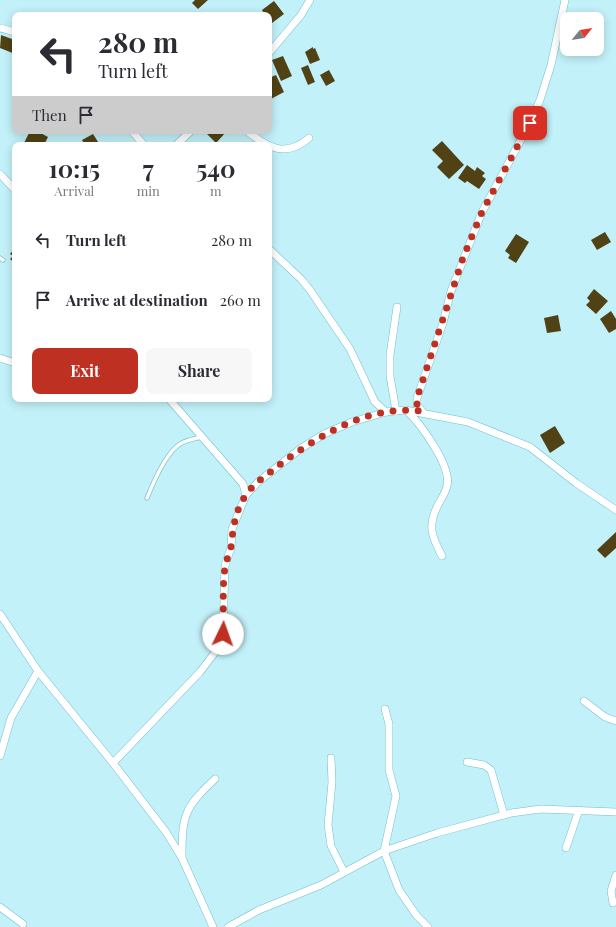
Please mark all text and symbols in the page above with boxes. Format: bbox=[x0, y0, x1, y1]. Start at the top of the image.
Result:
north arrow bbox=[560, 12, 604, 56]
map controls bbox=[560, 12, 604, 56]
text: 280 m bbox=[98, 23, 178, 60]
icon: left bbox=[32, 28, 84, 80]
text: Turn left bbox=[98, 59, 168, 83]
icon: arrive bbox=[75, 104, 97, 126]
text: Then bbox=[32, 105, 67, 125]
pin bbox=[513, 106, 547, 140]
icon: arrive bbox=[519, 112, 541, 134]
text: 10:15 bbox=[49, 152, 100, 184]
text: 7 bbox=[143, 152, 154, 184]
text: 540 bbox=[196, 152, 235, 184]
text: Arrival bbox=[54, 182, 94, 199]
text: min bbox=[137, 182, 160, 199]
text: m bbox=[210, 182, 222, 199]
icon: left bbox=[32, 229, 54, 251]
text: Turn left bbox=[66, 230, 127, 250]
text: 280 m bbox=[211, 230, 252, 250]
icon: arrive bbox=[32, 289, 54, 311]
text: Arrive at destination bbox=[66, 290, 208, 310]
text: 260 m bbox=[220, 290, 261, 310]
button: Exit bbox=[32, 348, 138, 394]
button: Share bbox=[146, 348, 252, 394]
position arrow bbox=[202, 613, 244, 655]

